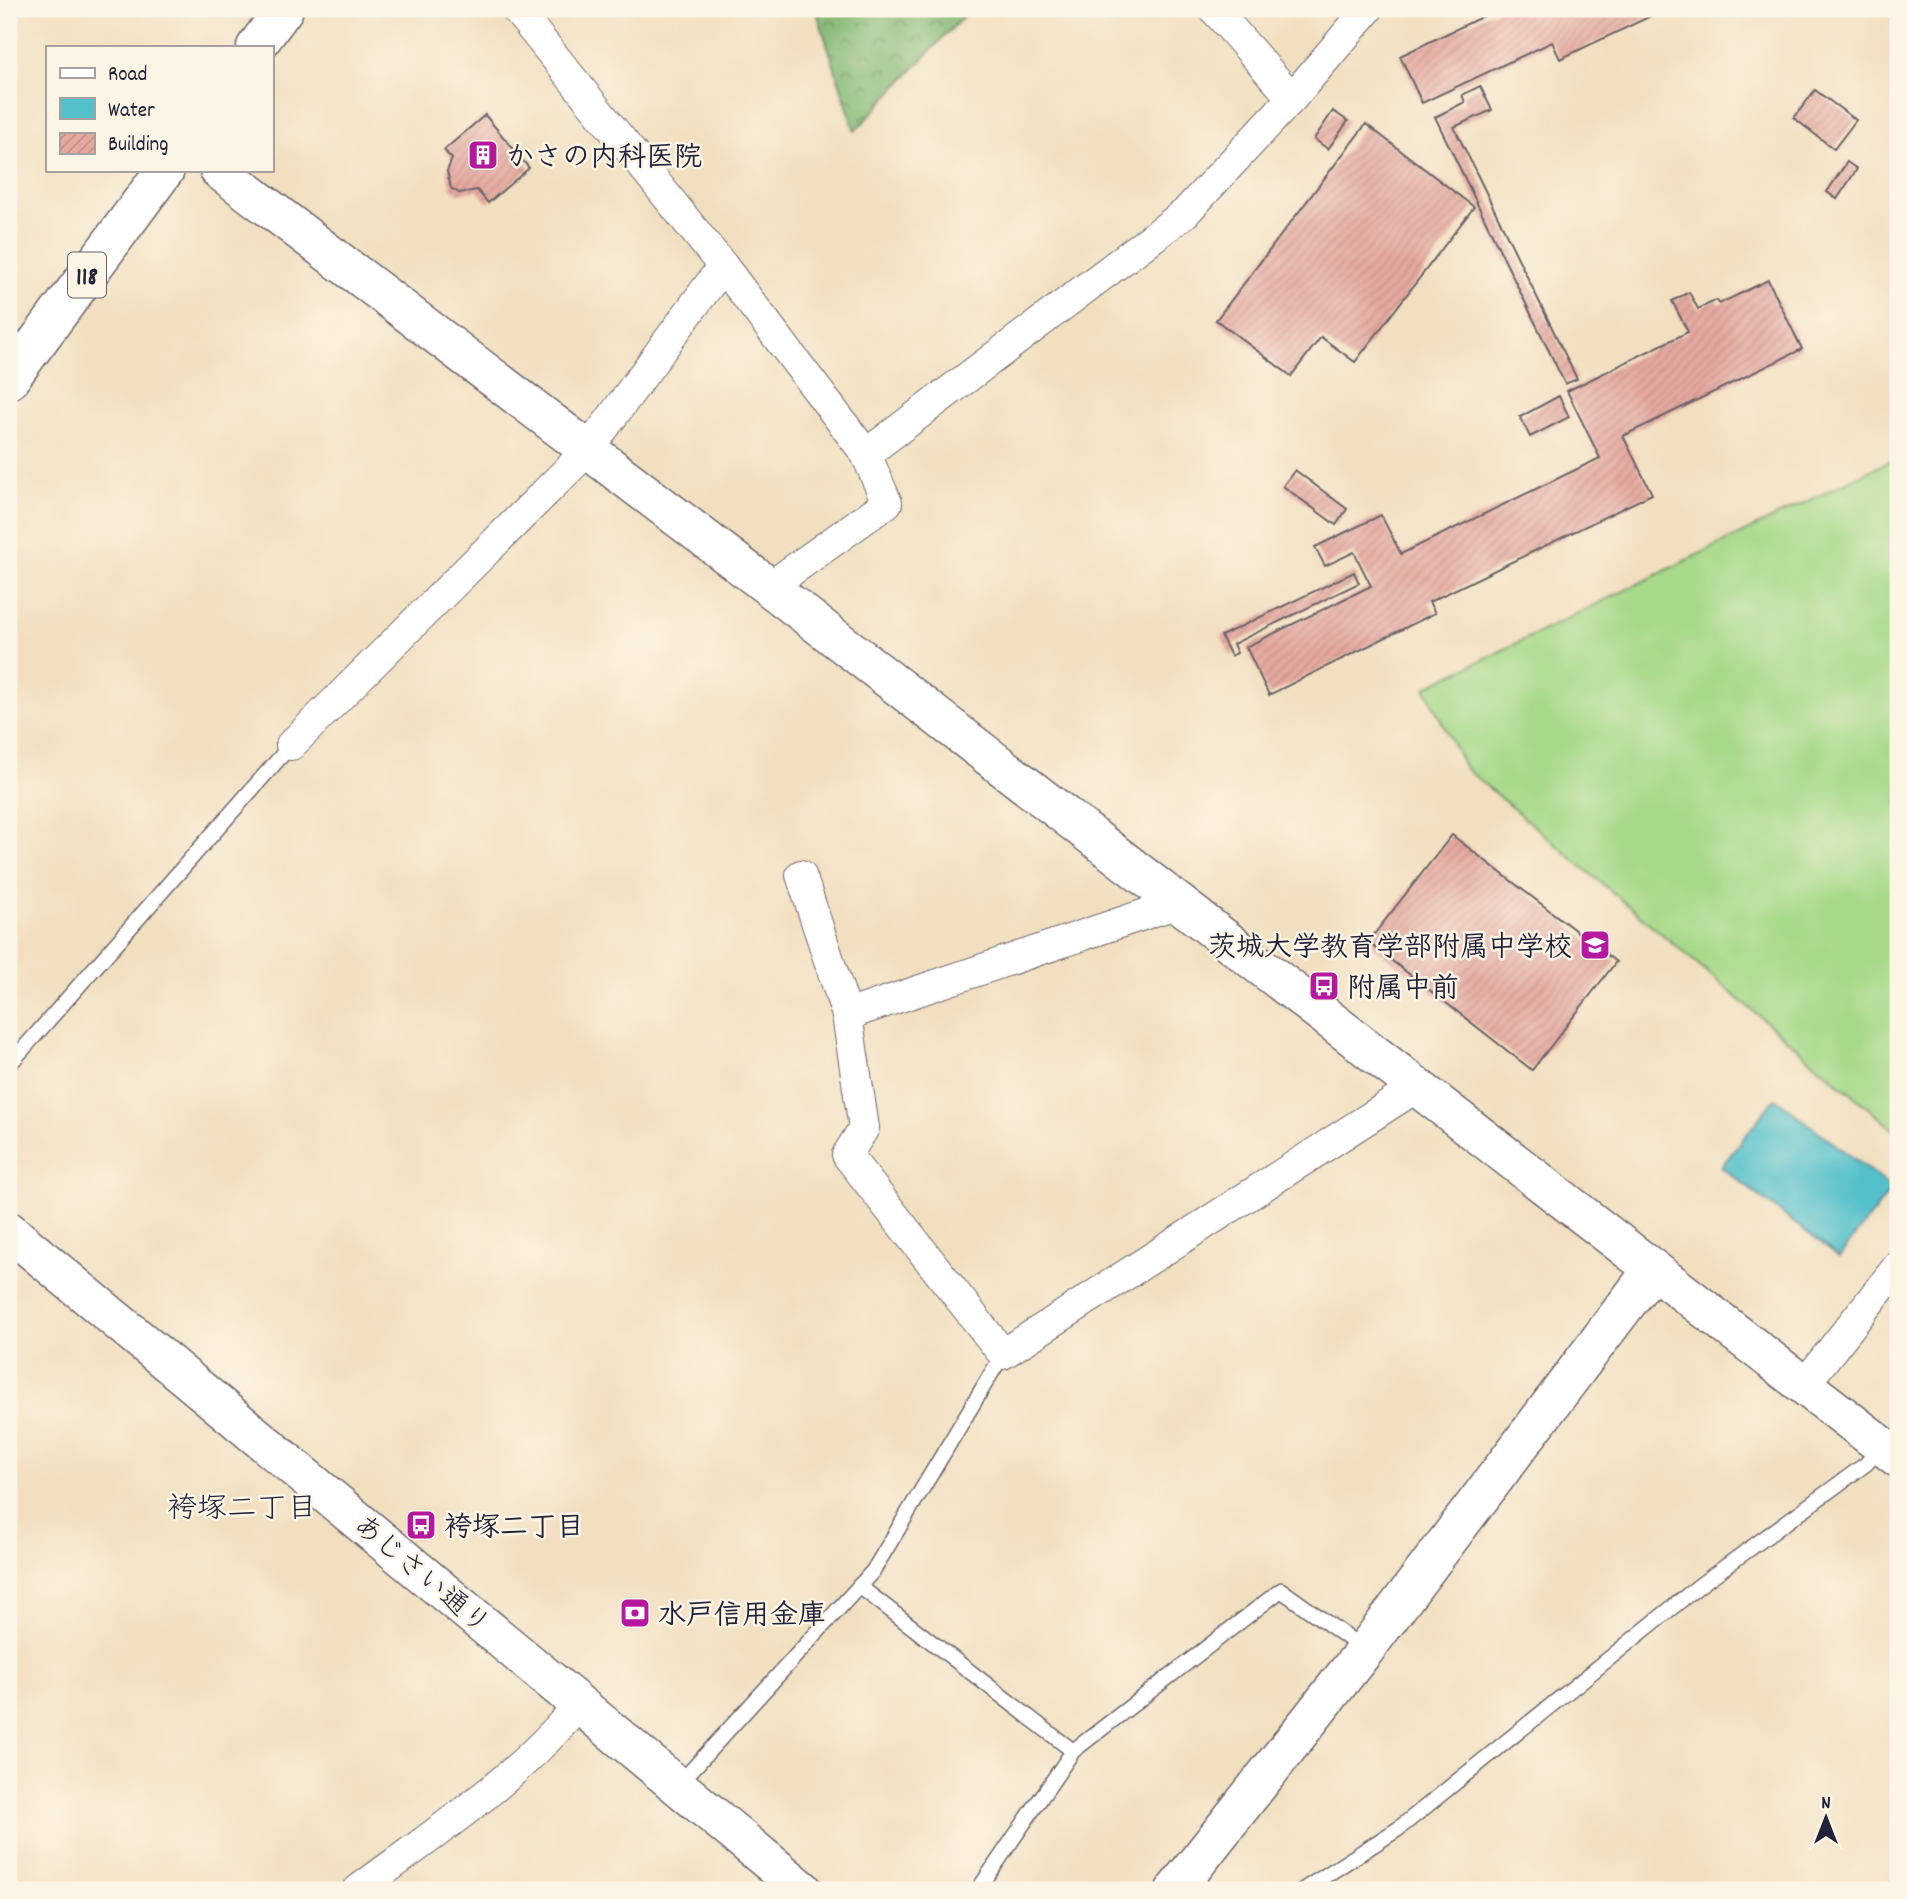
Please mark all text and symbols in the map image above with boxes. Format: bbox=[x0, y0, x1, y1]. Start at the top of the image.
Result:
legend bbox=[46, 46, 273, 172]
text: Road bbox=[108, 61, 147, 91]
text: Water bbox=[108, 97, 155, 127]
text: Building bbox=[108, 131, 168, 161]
building icon: かさの内科医院 bbox=[466, 138, 500, 172]
place label: かさの内科医院 bbox=[506, 140, 702, 180]
road number: 118 bbox=[68, 252, 106, 298]
school or university icon: 茨城大学教育学部附属中学校 bbox=[1578, 928, 1612, 962]
place label: 茨城大学教育学部附属中学校 bbox=[1208, 930, 1572, 970]
bus stop icon: 附属中前 bbox=[1307, 969, 1341, 1003]
place label: 附属中前 bbox=[1347, 971, 1459, 1011]
district label: 袴塚二丁目 bbox=[167, 1490, 317, 1533]
street label: あじさい通り bbox=[343, 1508, 497, 1646]
bus stop icon: 袴塚二丁目 bbox=[404, 1508, 438, 1542]
place label: 袴塚二丁目 bbox=[444, 1510, 584, 1550]
bank icon: 水戸信用金庫 bbox=[618, 1596, 652, 1630]
place label: 水戸信用金庫 bbox=[658, 1598, 826, 1638]
north arrow bbox=[1792, 1784, 1862, 1854]
text: N bbox=[1821, 1791, 1831, 1818]

